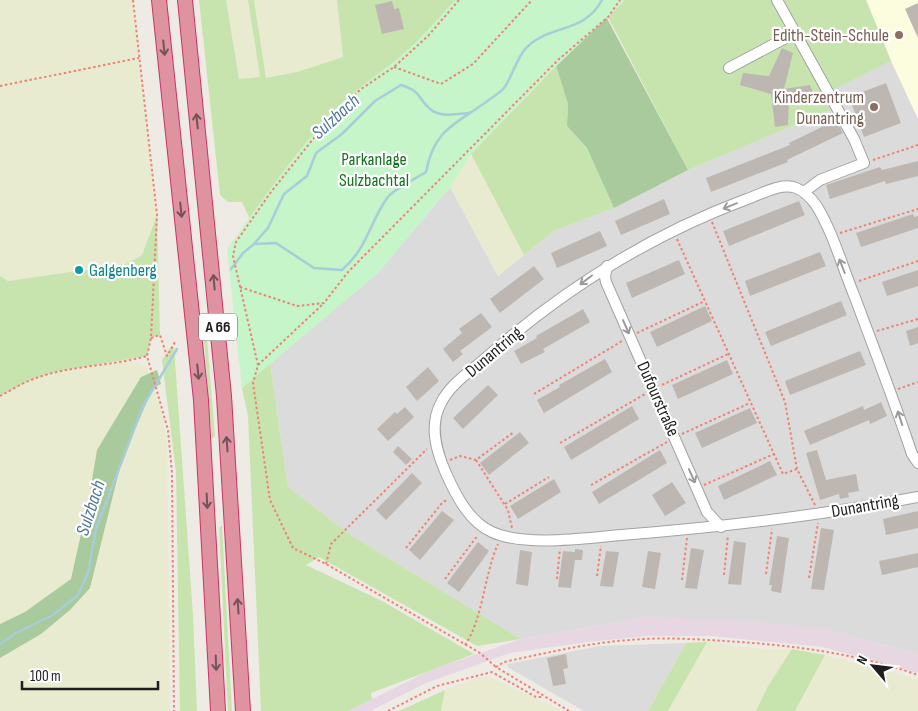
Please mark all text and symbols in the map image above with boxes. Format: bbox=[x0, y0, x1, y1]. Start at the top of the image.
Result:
place label: Edith-Stein-Schule bbox=[773, 25, 889, 46]
marker: Edith-Stein-Schule bbox=[893, 29, 905, 41]
one-way arrow bbox=[159, 40, 169, 56]
place label: Kinderzentrum Dunantring bbox=[774, 87, 864, 129]
water label: Sulzbach bbox=[307, 89, 365, 145]
marker: Kinderzentrum Dunantring bbox=[868, 101, 880, 113]
one-way arrow bbox=[192, 113, 202, 129]
park label: Parkanlage Sulzbachtal bbox=[339, 149, 409, 191]
one-way arrow bbox=[723, 201, 738, 211]
one-way arrow bbox=[176, 202, 186, 218]
one-way arrow bbox=[837, 259, 846, 274]
place label: Galgenberg bbox=[89, 260, 157, 281]
marker: Galgenberg bbox=[73, 264, 85, 276]
one-way arrow bbox=[209, 275, 219, 291]
one-way arrow bbox=[579, 275, 593, 285]
road number: A 66 bbox=[199, 314, 237, 341]
one-way arrow bbox=[622, 319, 632, 334]
street label: Dunantring bbox=[461, 322, 527, 382]
street label: Dufourstraße bbox=[632, 358, 684, 440]
one-way arrow bbox=[193, 363, 203, 379]
one-way arrow bbox=[895, 411, 904, 426]
one-way arrow bbox=[223, 437, 232, 453]
one-way arrow bbox=[687, 468, 697, 483]
water label: Sulzbach bbox=[71, 477, 111, 539]
street label: Dunantring bbox=[830, 490, 900, 522]
one-way arrow bbox=[202, 493, 211, 509]
one-way arrow bbox=[233, 599, 242, 615]
north arrow bbox=[848, 641, 898, 691]
text: N bbox=[853, 653, 871, 667]
one-way arrow bbox=[211, 654, 221, 671]
scale bar bbox=[22, 658, 159, 690]
text: 100 m bbox=[30, 667, 61, 686]

